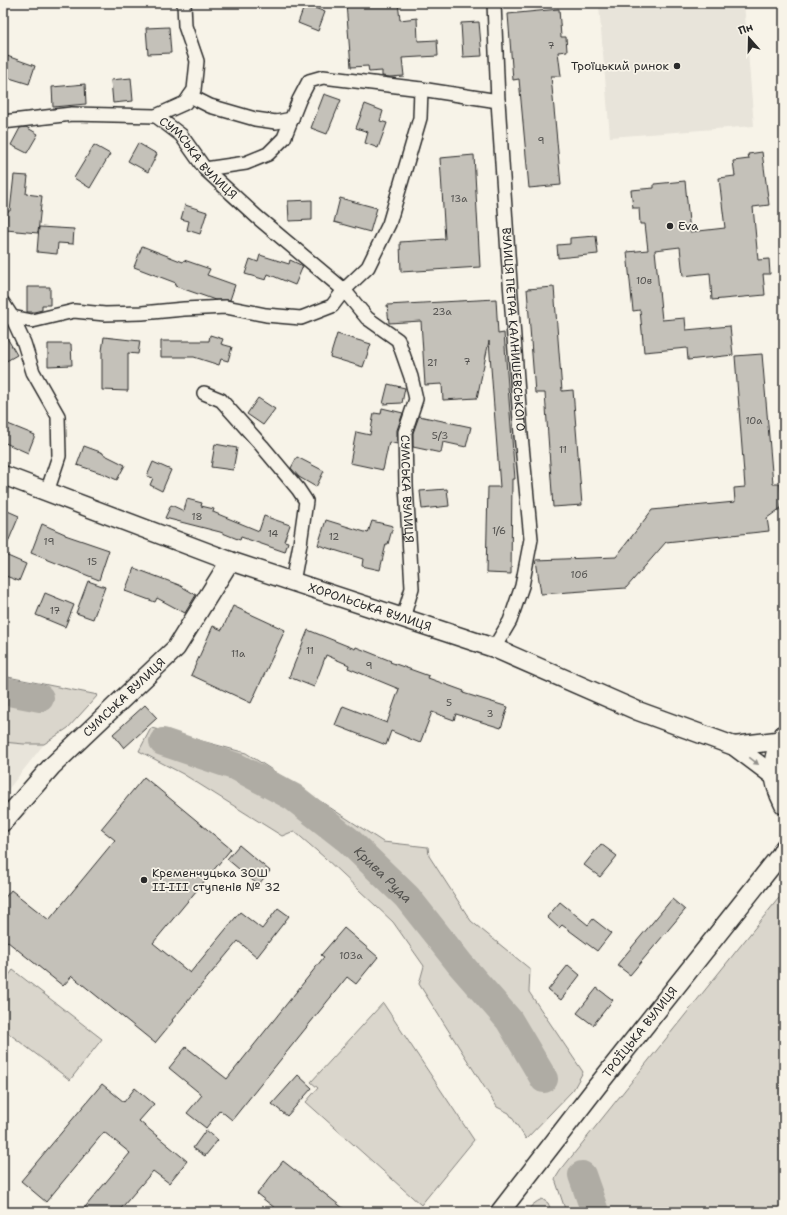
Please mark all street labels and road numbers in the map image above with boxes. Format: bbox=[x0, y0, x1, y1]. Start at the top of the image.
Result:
street label: СУМСЬКА ВУЛИЦЯ bbox=[156, 113, 241, 203]
street label: ВУЛИЦЯ ПЕТРА КАЛНИШЕВСЬКОГО bbox=[498, 227, 529, 432]
street label: СУМСЬКА ВУЛИЦЯ bbox=[397, 435, 417, 543]
street label: ХОРОЛЬСЬКА ВУЛИЦЯ bbox=[306, 579, 433, 635]
street label: СУМСЬКА ВУЛИЦЯ bbox=[80, 654, 169, 740]
street label: ТРОЇЦЬКА ВУЛИЦЯ bbox=[599, 983, 681, 1081]

